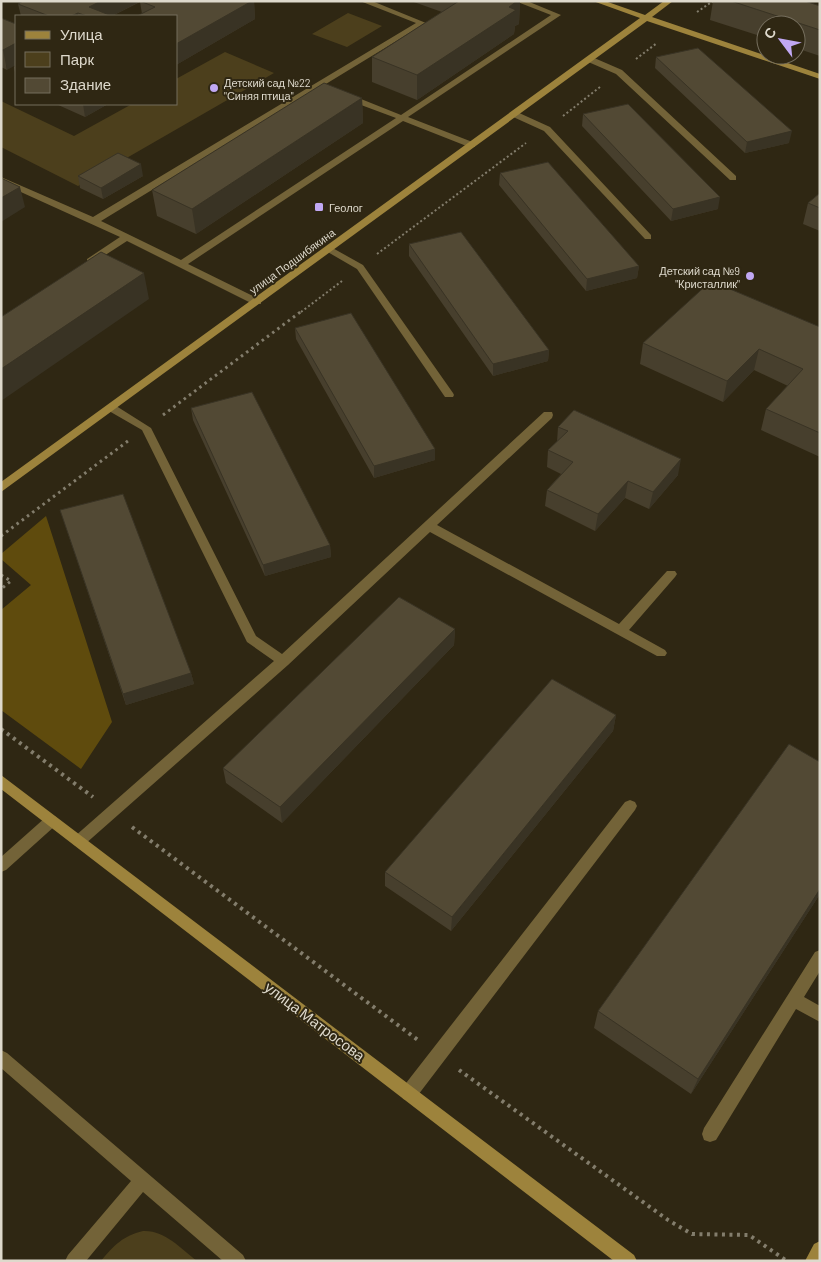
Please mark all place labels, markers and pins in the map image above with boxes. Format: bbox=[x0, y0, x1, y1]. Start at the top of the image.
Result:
place label: Детский сад №22 "Синяя птица" bbox=[224, 76, 311, 102]
marker: Детский сад №22 "Синяя птица" bbox=[208, 82, 220, 94]
marker: Геолог bbox=[313, 201, 325, 213]
place label: Геолог bbox=[329, 201, 363, 214]
place label: Детский сад №9 "Кристаллик" bbox=[659, 264, 740, 290]
marker: Детский сад №9 "Кристаллик" bbox=[744, 270, 756, 282]

